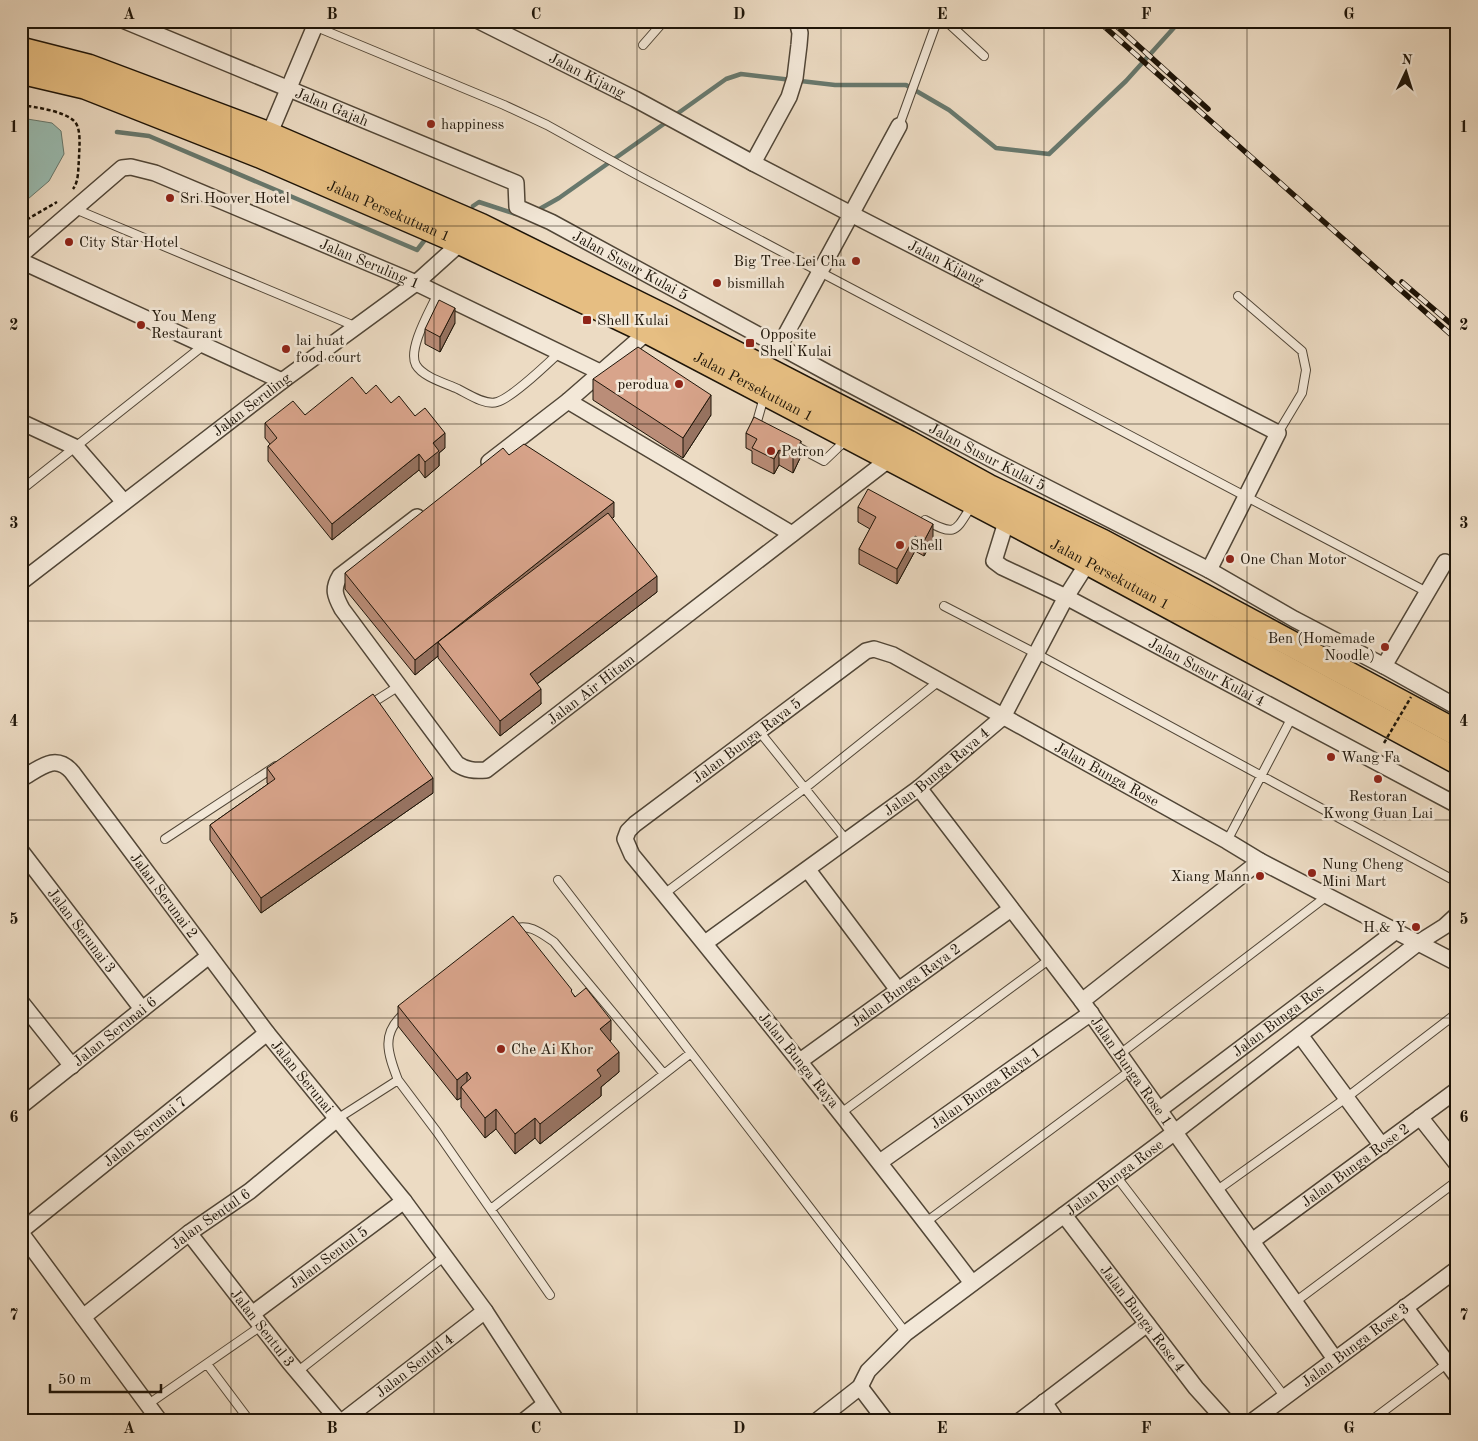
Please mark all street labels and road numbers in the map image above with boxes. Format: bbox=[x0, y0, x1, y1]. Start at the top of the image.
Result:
street label: Jalan Kijang bbox=[546, 51, 627, 102]
street label: Jalan Gajah bbox=[292, 86, 370, 130]
street label: Jalan Persekutuan 1 bbox=[324, 179, 452, 245]
street label: Jalan Susur Kulai 5 bbox=[569, 229, 690, 304]
street label: Jalan Seruling 1 bbox=[317, 237, 421, 293]
street label: Jalan Kijang bbox=[905, 238, 986, 290]
street label: Jalan Persekutuan 1 bbox=[690, 350, 815, 425]
street label: Jalan Seruling bbox=[211, 371, 294, 440]
street label: Jalan Susur Kulai 5 bbox=[926, 422, 1048, 494]
street label: Jalan Persekutuan 1 bbox=[1047, 537, 1171, 613]
street label: Jalan Susur Kulai 4 bbox=[1145, 636, 1267, 710]
street label: Jalan Air Hitam bbox=[545, 652, 638, 729]
street label: Jalan Bunga Raya 5 bbox=[690, 696, 805, 787]
street label: Jalan Bunga Raya 4 bbox=[882, 726, 993, 820]
street label: Jalan Bunga Rose bbox=[1051, 740, 1161, 810]
street label: Jalan Serunai 2 bbox=[126, 851, 200, 942]
street label: Jalan Serunai 3 bbox=[44, 886, 118, 976]
street label: Jalan Bunga Raya 2 bbox=[849, 942, 964, 1031]
street label: Jalan Bunga Ros bbox=[1230, 982, 1327, 1061]
street label: Jalan Serunai 6 bbox=[71, 995, 160, 1070]
street label: Jalan Bunga Raya bbox=[755, 1010, 841, 1112]
street label: Jalan Bunga Rose 1 bbox=[1087, 1014, 1174, 1129]
street label: Jalan Serunai bbox=[267, 1038, 335, 1117]
street label: Jalan Bunga Raya 1 bbox=[928, 1045, 1044, 1133]
street label: Jalan Serunai 7 bbox=[101, 1095, 190, 1170]
street label: Jalan Bunga Rose 2 bbox=[1299, 1122, 1413, 1211]
street label: Jalan Bunga Rose bbox=[1064, 1137, 1167, 1220]
street label: Jalan Sentul 6 bbox=[169, 1187, 254, 1253]
street label: Jalan Sentul 5 bbox=[287, 1224, 371, 1293]
street label: Jalan Bunga Rose 4 bbox=[1096, 1263, 1187, 1376]
street label: Jalan Sentul 3 bbox=[227, 1287, 296, 1370]
street label: Jalan Bunga Rose 3 bbox=[1299, 1301, 1413, 1391]
street label: Jalan Sentul 4 bbox=[374, 1332, 457, 1401]

